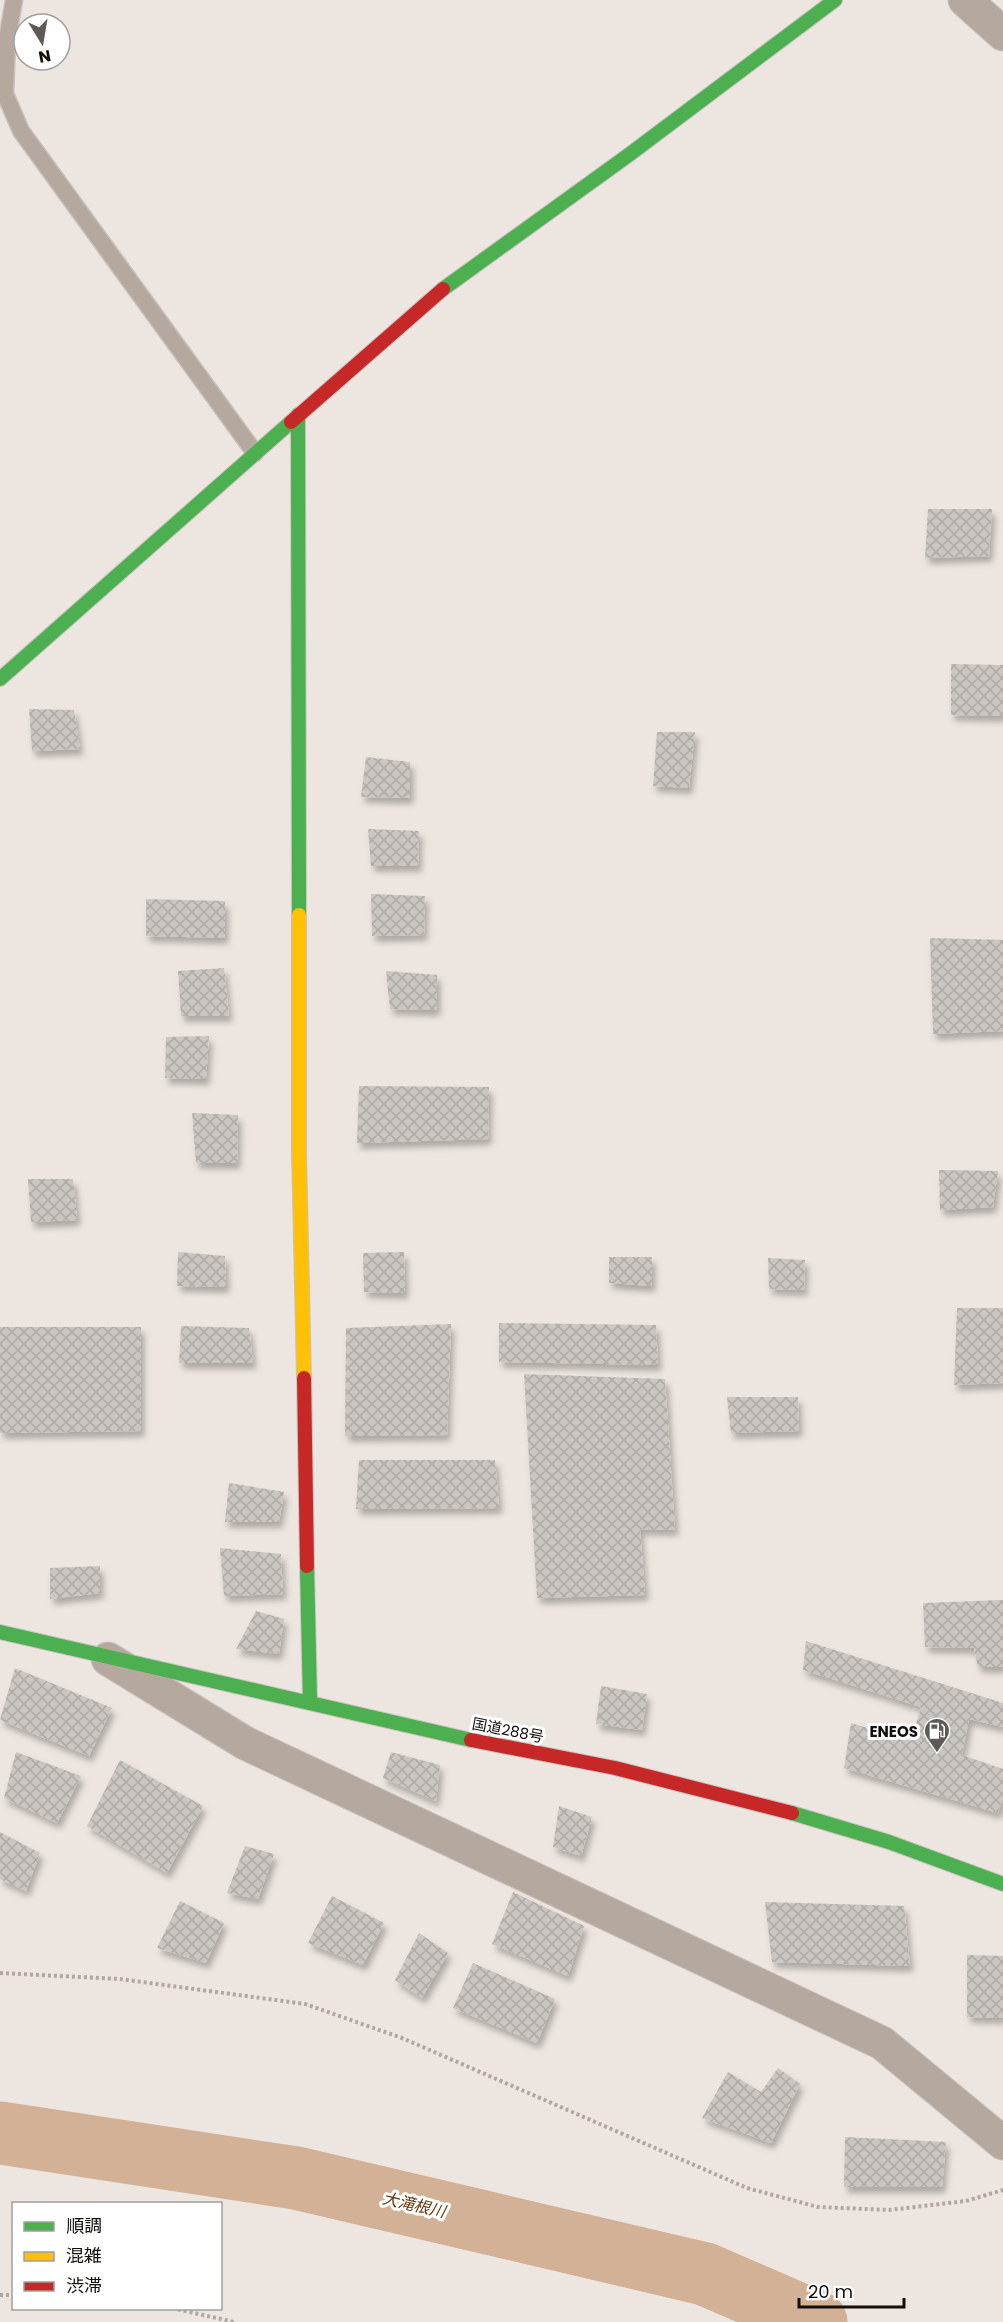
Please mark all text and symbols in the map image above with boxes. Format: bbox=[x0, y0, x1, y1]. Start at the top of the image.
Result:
north arrow bbox=[12, 12, 72, 72]
text: N bbox=[37, 44, 53, 69]
street label: 国道288号 bbox=[470, 1713, 546, 1747]
fuel station icon: ENEOS bbox=[922, 1716, 952, 1754]
place label: ENEOS bbox=[869, 1721, 918, 1742]
water label: 大滝根川 bbox=[380, 2187, 450, 2224]
legend bbox=[12, 2202, 222, 2310]
text: 順調 bbox=[66, 2213, 102, 2238]
text: 混雑 bbox=[66, 2243, 102, 2268]
scale bar bbox=[799, 2271, 904, 2309]
text: 渋滞 bbox=[66, 2273, 102, 2298]
text: 20 m bbox=[808, 2279, 853, 2304]

